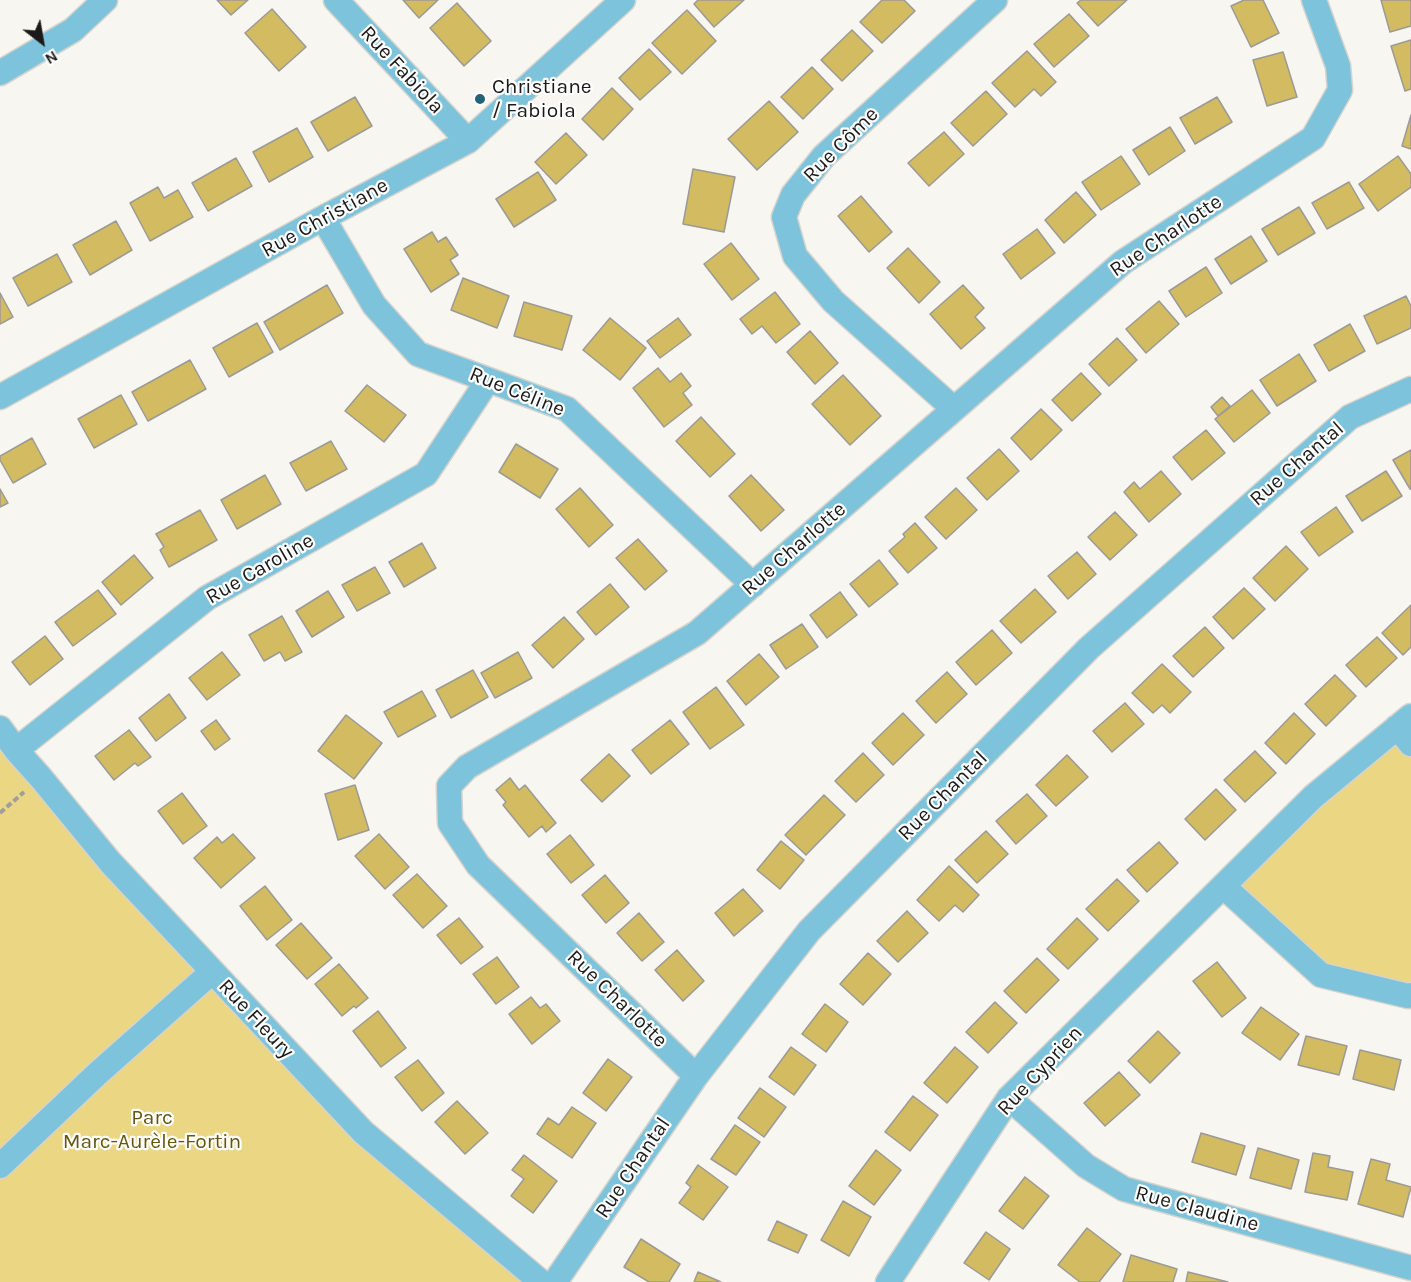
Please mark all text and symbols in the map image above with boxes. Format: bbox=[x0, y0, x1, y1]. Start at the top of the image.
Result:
north arrow bbox=[12, 12, 72, 72]
street label: Rue Fabiola bbox=[355, 21, 449, 119]
text: N bbox=[42, 47, 61, 69]
place label: Christiane / Fabiola bbox=[492, 74, 592, 124]
marker: Christiane / Fabiola bbox=[473, 92, 487, 106]
street label: Rue Côme bbox=[798, 102, 884, 188]
street label: Rue Christiane bbox=[257, 173, 393, 263]
street label: Rue Charlotte bbox=[1105, 189, 1227, 283]
street label: Rue Céline bbox=[466, 361, 568, 423]
street label: Rue Chantal bbox=[1245, 416, 1349, 512]
street label: Rue Charlotte bbox=[737, 497, 851, 601]
street label: Rue Caroline bbox=[202, 528, 318, 610]
street label: Rue Chantal bbox=[893, 746, 993, 846]
street label: Rue Charlotte bbox=[561, 945, 673, 1053]
street label: Rue Fleury bbox=[213, 974, 299, 1064]
street label: Rue Cyprien bbox=[992, 1021, 1088, 1121]
park label: Parc Marc-Aurèle-Fortin bbox=[63, 1105, 241, 1155]
street label: Rue Chantal bbox=[590, 1113, 676, 1223]
street label: Rue Claudine bbox=[1133, 1180, 1261, 1238]

